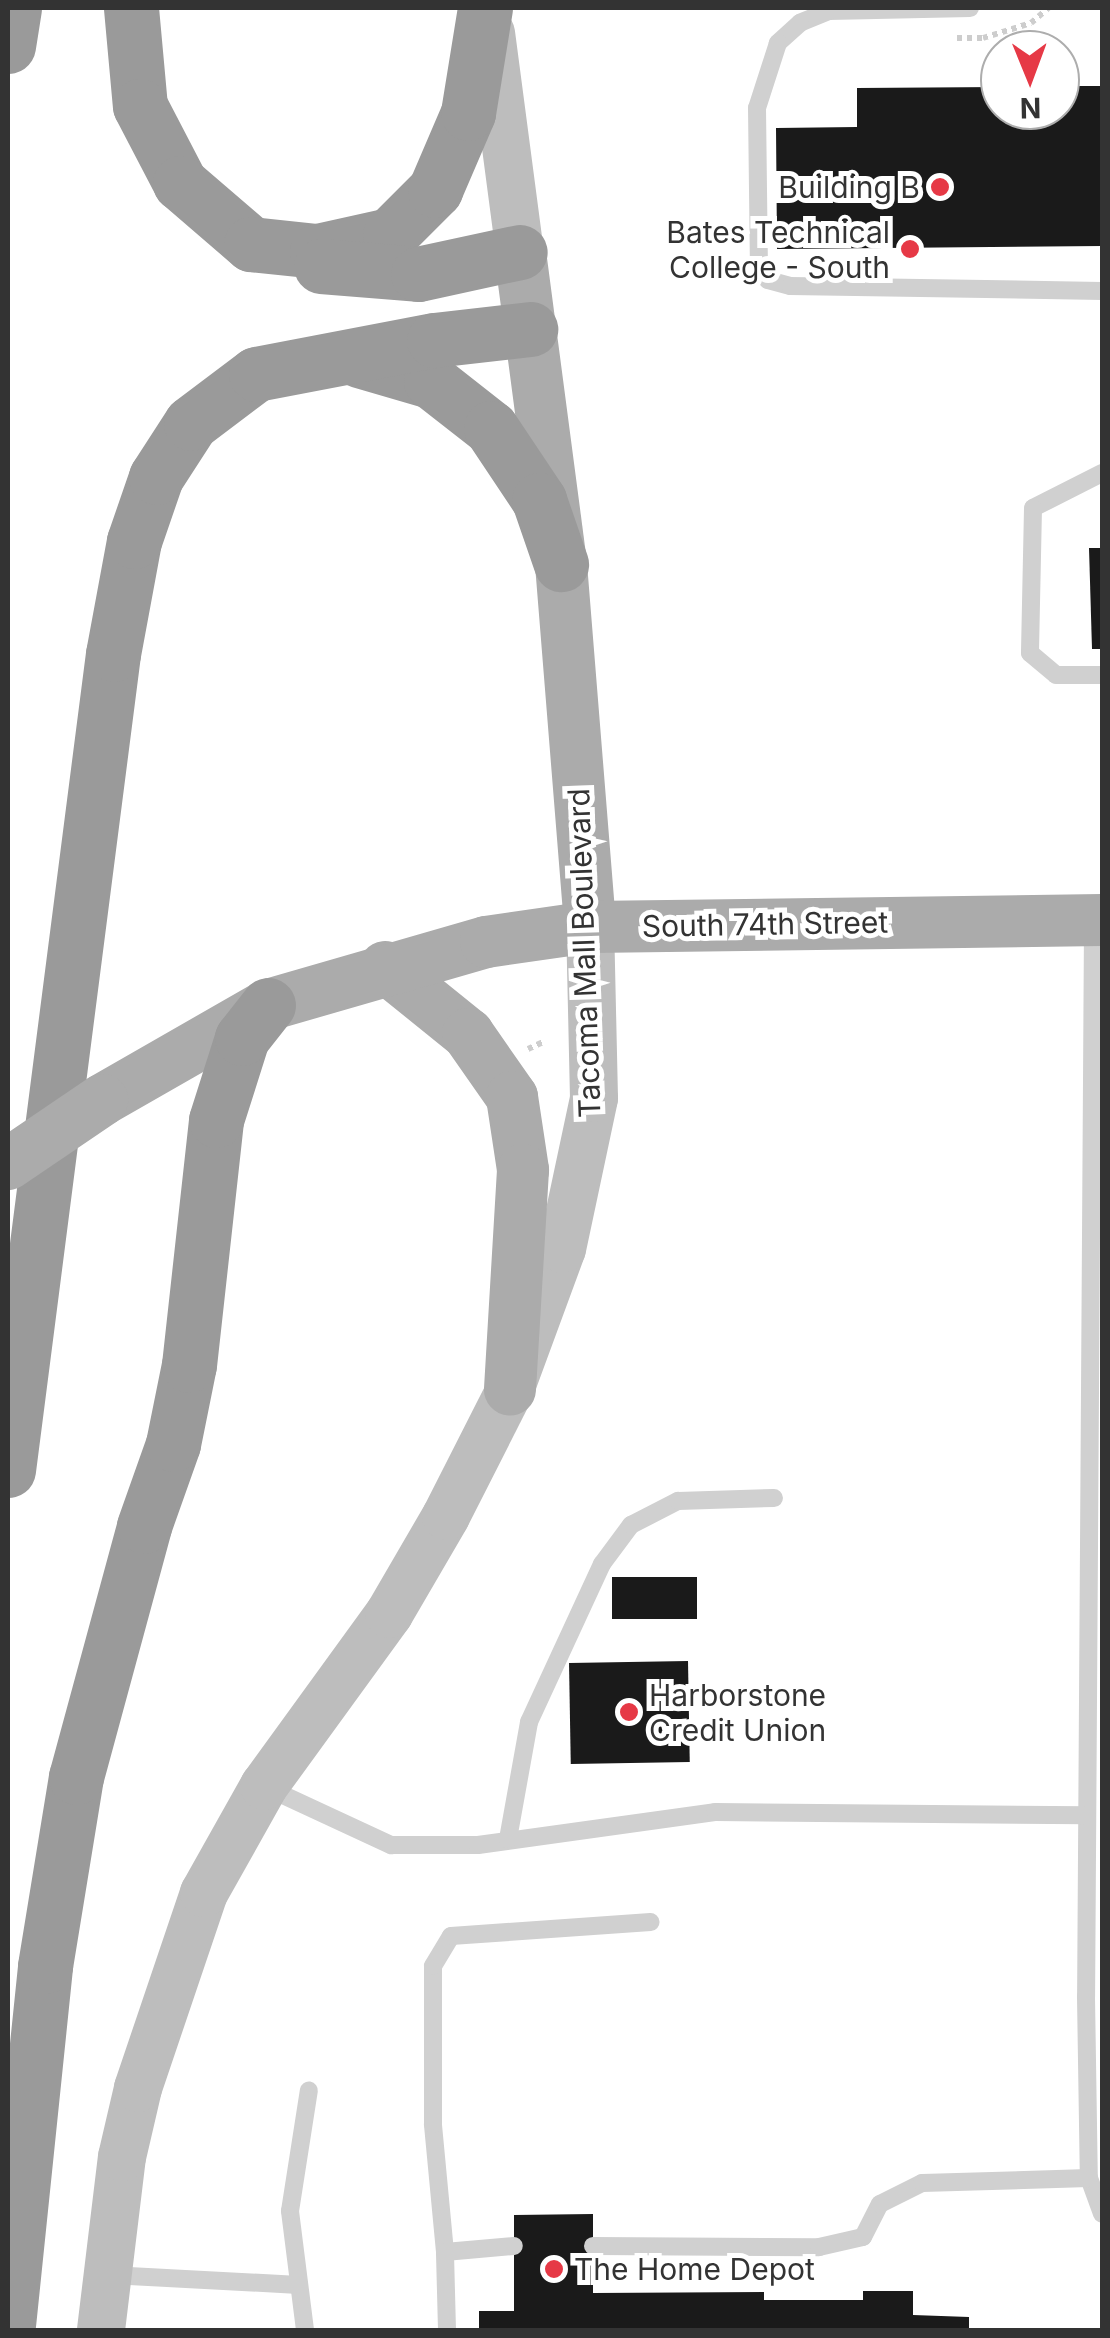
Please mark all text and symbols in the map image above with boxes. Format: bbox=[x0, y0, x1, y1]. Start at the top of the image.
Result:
north arrow bbox=[980, 30, 1080, 130]
text: N bbox=[1020, 91, 1041, 125]
place label: Building B bbox=[778, 169, 920, 205]
marker: Building B bbox=[929, 176, 951, 198]
place label: Bates Technical College - South bbox=[666, 214, 890, 284]
marker: Bates Technical College - South bbox=[899, 238, 921, 260]
street label: Tacoma Mall Boulevard bbox=[560, 788, 608, 1118]
street label: South 74th Street bbox=[642, 904, 888, 944]
place label: Harborstone Credit Union bbox=[649, 1677, 826, 1748]
marker: Harborstone Credit Union bbox=[618, 1701, 640, 1723]
place label: The Home Depot bbox=[574, 2251, 815, 2287]
marker: The Home Depot bbox=[543, 2258, 565, 2280]

